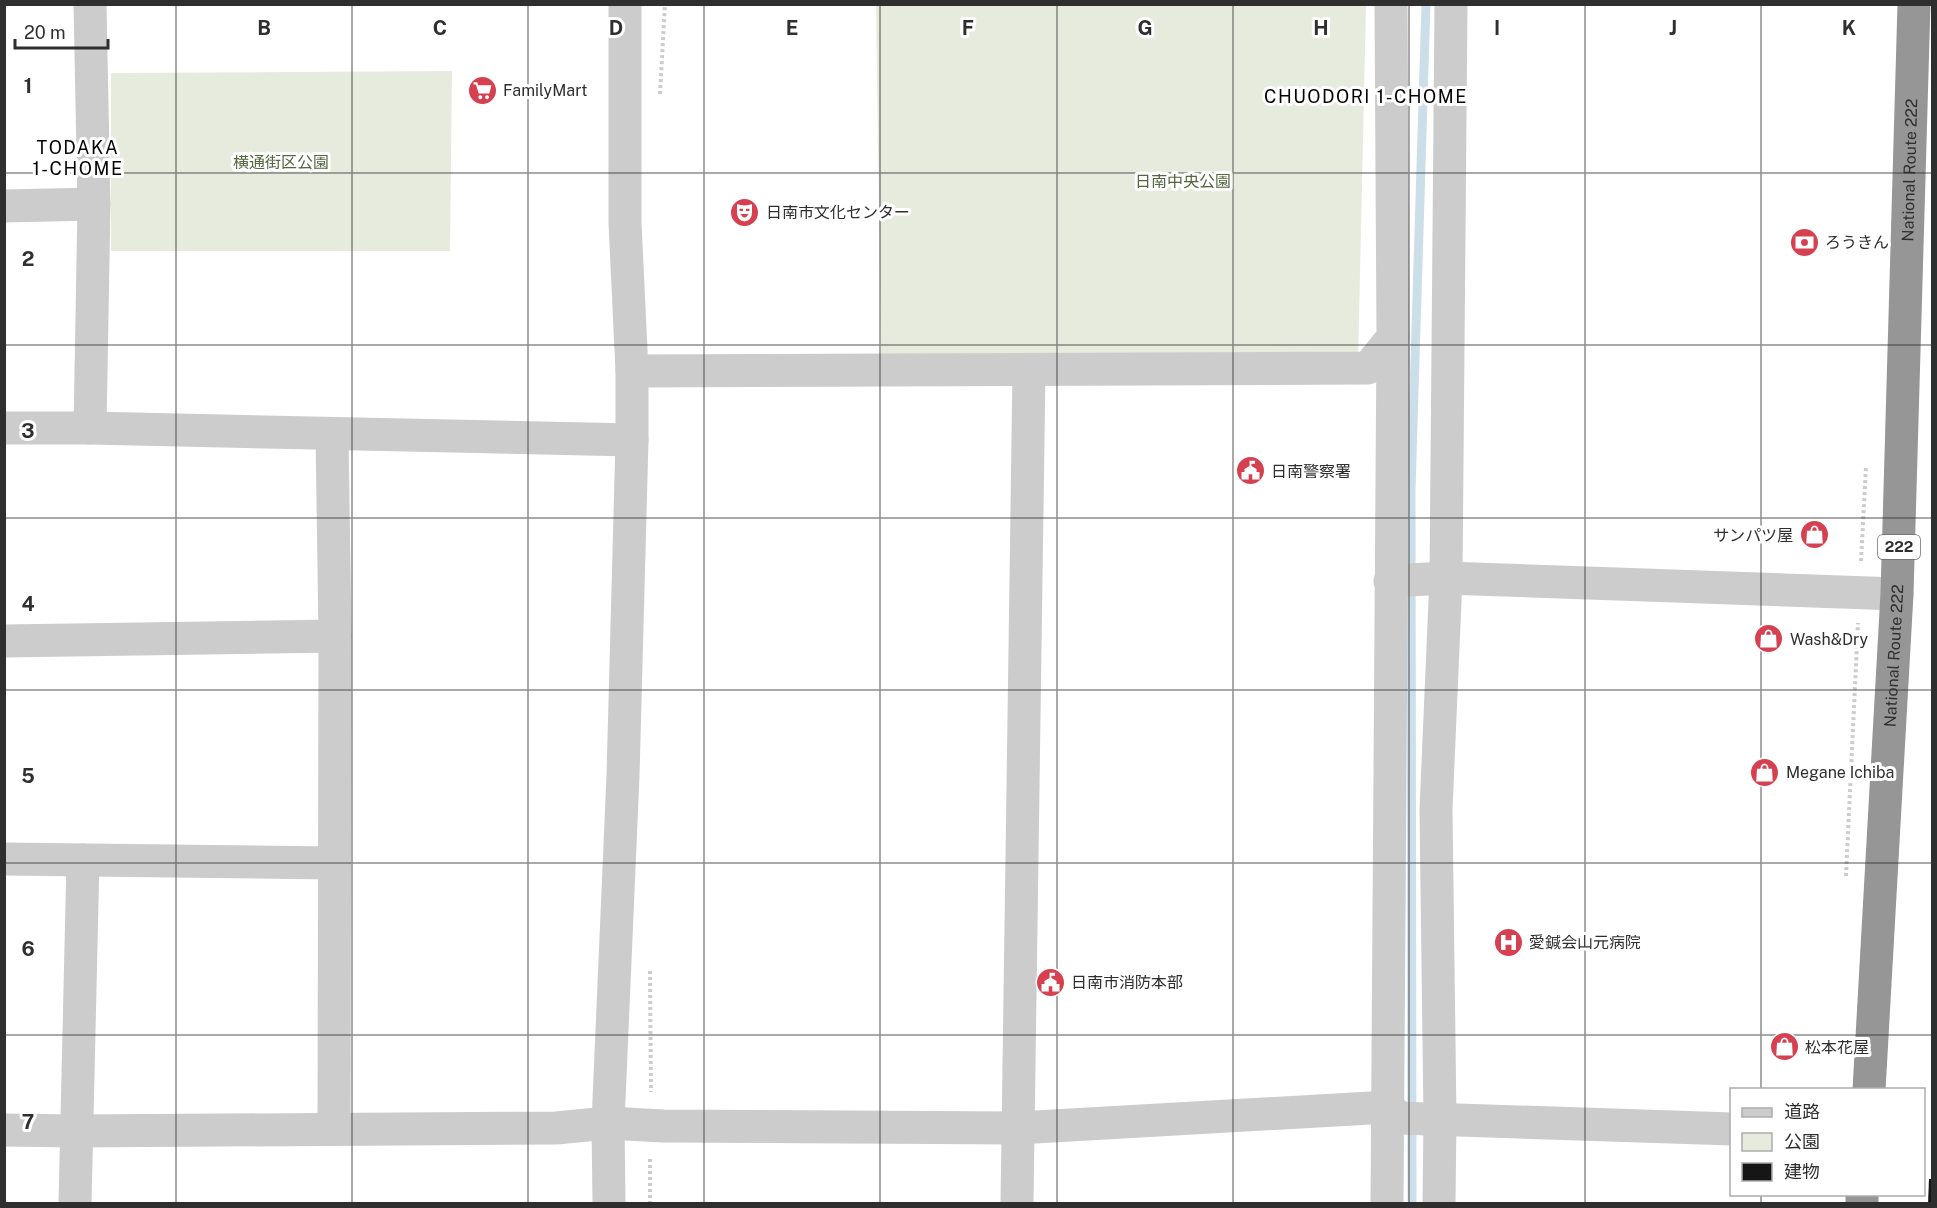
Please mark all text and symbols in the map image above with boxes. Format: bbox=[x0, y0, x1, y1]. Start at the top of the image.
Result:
scale bar bbox=[15, 12, 108, 50]
text: B bbox=[257, 16, 271, 40]
text: C bbox=[433, 16, 447, 40]
text: D bbox=[609, 16, 623, 40]
text: E bbox=[786, 16, 798, 40]
text: F bbox=[962, 16, 974, 40]
text: G bbox=[1137, 16, 1153, 40]
text: H bbox=[1313, 16, 1329, 40]
text: I bbox=[1494, 16, 1500, 40]
text: J bbox=[1669, 16, 1677, 40]
text: K bbox=[1842, 16, 1856, 40]
text: 20 m bbox=[24, 22, 66, 43]
text: 1 bbox=[24, 74, 32, 98]
supermarket icon: FamilyMart bbox=[466, 74, 498, 106]
place label: FamilyMart bbox=[503, 81, 587, 100]
district label: CHUODORI 1-CHOME bbox=[1264, 86, 1468, 107]
street label: National Route 222 bbox=[1898, 98, 1921, 242]
district label: TODAKA 1-CHOME bbox=[32, 137, 124, 179]
park label: 横通街区公園 bbox=[233, 153, 329, 172]
park label: 日南中央公園 bbox=[1135, 172, 1231, 191]
theatre icon: 日南市文化センター bbox=[729, 196, 761, 228]
place label: 日南市文化センター bbox=[766, 203, 910, 222]
bank icon: ろうきん bbox=[1788, 226, 1820, 258]
place label: ろうきん bbox=[1825, 233, 1889, 252]
text: 2 bbox=[22, 247, 34, 271]
text: 3 bbox=[21, 419, 35, 443]
public building icon: 日南警察署 bbox=[1234, 455, 1266, 487]
place label: 日南警察署 bbox=[1271, 462, 1351, 481]
shop icon: サンパツ屋 bbox=[1798, 519, 1830, 551]
place label: サンパツ屋 bbox=[1713, 526, 1793, 545]
road number: 222 bbox=[1878, 535, 1920, 559]
street label: National Route 222 bbox=[1881, 584, 1907, 728]
text: 4 bbox=[21, 592, 35, 616]
shop icon: Wash&Dry bbox=[1753, 623, 1785, 655]
place label: Wash&Dry bbox=[1790, 630, 1869, 649]
shop icon: Megane Ichiba bbox=[1749, 756, 1781, 788]
place label: Megane Ichiba bbox=[1786, 763, 1894, 782]
text: 5 bbox=[21, 764, 35, 788]
hospital icon: 愛鍼会山元病院 bbox=[1492, 926, 1524, 958]
place label: 愛鍼会山元病院 bbox=[1529, 933, 1641, 952]
text: 6 bbox=[21, 937, 35, 961]
public building icon: 日南市消防本部 bbox=[1034, 966, 1066, 998]
place label: 日南市消防本部 bbox=[1071, 973, 1183, 992]
shop icon: 松本花屋 bbox=[1768, 1031, 1800, 1063]
place label: 松本花屋 bbox=[1805, 1038, 1869, 1057]
legend bbox=[1730, 1088, 1925, 1196]
text: 道路 bbox=[1784, 1101, 1820, 1122]
text: 7 bbox=[22, 1110, 34, 1134]
text: 公園 bbox=[1784, 1131, 1820, 1152]
text: 建物 bbox=[1784, 1161, 1820, 1182]

